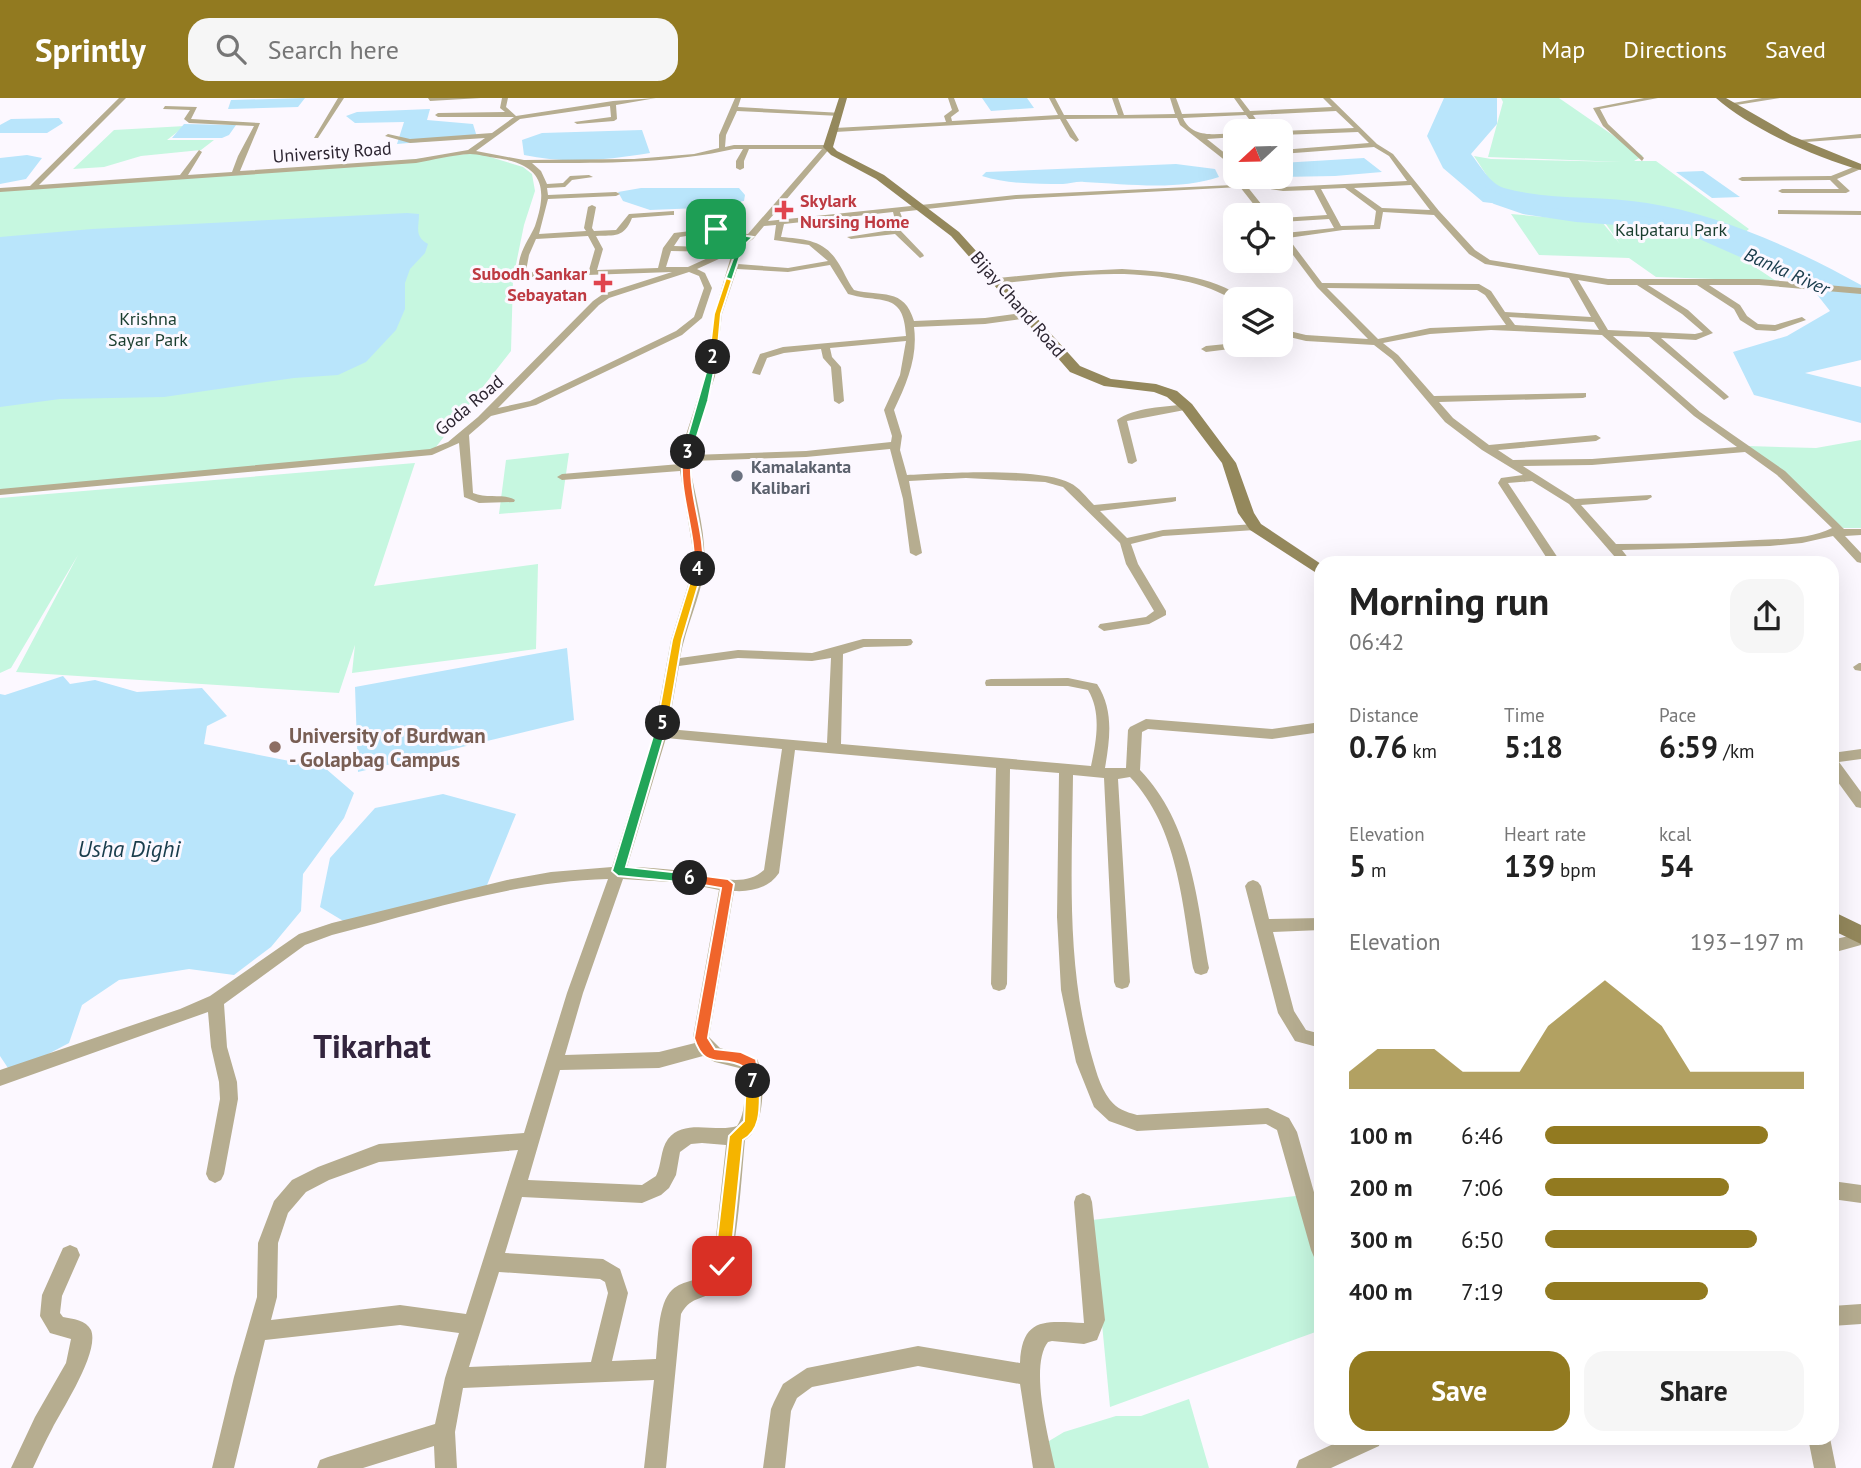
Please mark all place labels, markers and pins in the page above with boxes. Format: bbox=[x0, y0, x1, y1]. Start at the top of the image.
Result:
place label: Skylark Nursing Home bbox=[800, 189, 909, 233]
pin bbox=[686, 199, 746, 259]
marker: Skylark Nursing Home bbox=[774, 200, 794, 220]
place label: Subodh Sankar Sebayatan bbox=[472, 262, 588, 306]
marker: Subodh Sankar Sebayatan bbox=[593, 273, 613, 293]
pin: 2 bbox=[696, 340, 730, 374]
pin: 3 bbox=[670, 434, 706, 470]
place label: Kamalakanta Kalibari bbox=[751, 455, 851, 499]
marker: Kamalakanta Kalibari bbox=[729, 468, 745, 484]
pin: 4 bbox=[680, 552, 716, 587]
pin: 5 bbox=[646, 706, 680, 740]
place label: University of Burdwan - Golapbag Campus bbox=[289, 722, 486, 773]
marker: University of Burdwan - Golapbag Campus bbox=[267, 739, 283, 755]
pin: 6 bbox=[672, 860, 708, 896]
pin: 7 bbox=[736, 1063, 770, 1098]
pin bbox=[692, 1236, 752, 1296]

